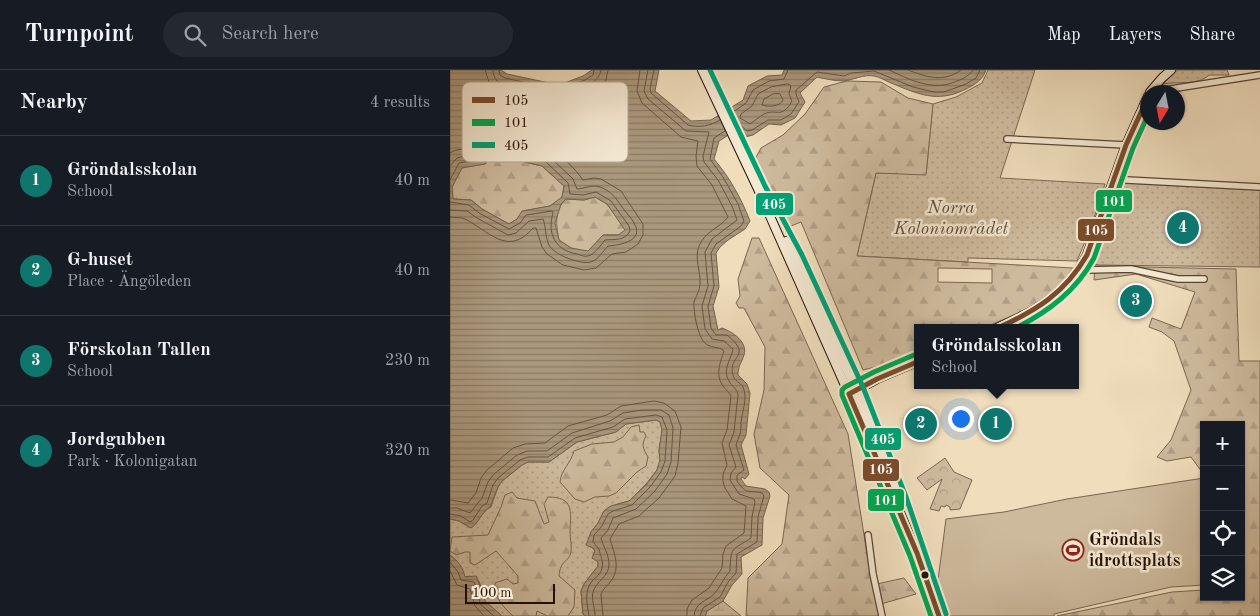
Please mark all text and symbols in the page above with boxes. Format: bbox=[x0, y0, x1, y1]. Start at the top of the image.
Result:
search box bbox=[163, 12, 513, 57]
icon: search bbox=[181, 21, 209, 49]
text: Turnpoint bbox=[25, 23, 133, 47]
text: Search here bbox=[221, 25, 319, 44]
text: Map bbox=[1047, 26, 1081, 44]
text: Layers bbox=[1109, 26, 1161, 44]
text: Share bbox=[1189, 26, 1235, 44]
legend bbox=[462, 82, 628, 162]
north arrow bbox=[1140, 85, 1185, 130]
text: Nearby bbox=[20, 92, 88, 113]
text: 105 bbox=[504, 94, 528, 108]
text: 4 results bbox=[370, 95, 430, 111]
text: 101 bbox=[504, 116, 528, 130]
text: 405 bbox=[504, 139, 528, 153]
text: Gröndalsskolan bbox=[67, 161, 197, 180]
text: 1 bbox=[31, 173, 41, 189]
text: 40 m bbox=[394, 173, 430, 189]
text: School bbox=[67, 184, 113, 200]
line badge: 101 bbox=[1095, 189, 1133, 213]
line badge: 405 bbox=[755, 192, 794, 216]
text: 101 bbox=[1102, 195, 1126, 209]
text: 405 bbox=[762, 198, 786, 212]
park label: Norra Koloniområdet bbox=[893, 199, 1009, 238]
pin: 4 bbox=[1167, 209, 1199, 247]
line badge: 105 bbox=[1077, 218, 1115, 242]
text: 105 bbox=[1084, 224, 1108, 238]
text: G-huset bbox=[67, 251, 133, 270]
text: 2 bbox=[31, 263, 41, 279]
text: 40 m bbox=[394, 263, 430, 279]
text: Place · Ängöleden bbox=[67, 274, 191, 290]
pin: 3 bbox=[1120, 282, 1152, 320]
popup bbox=[914, 324, 1079, 389]
text: Gröndalsskolan bbox=[931, 337, 1062, 356]
text: Förskolan Tallen bbox=[67, 341, 211, 360]
text: 3 bbox=[31, 353, 41, 369]
text: 230 m bbox=[385, 353, 430, 369]
text: School bbox=[931, 360, 977, 376]
text: School bbox=[67, 364, 113, 380]
pin: 2 bbox=[905, 405, 937, 443]
pin: 1 bbox=[980, 405, 1012, 443]
your location bbox=[948, 406, 974, 432]
map controls bbox=[1200, 421, 1245, 601]
button: + bbox=[1200, 421, 1245, 466]
line badge: 405 bbox=[864, 427, 902, 451]
text: Jordgubben bbox=[67, 431, 166, 450]
text: 405 bbox=[871, 433, 895, 447]
text: 4 bbox=[31, 443, 41, 459]
text: 320 m bbox=[385, 443, 430, 459]
text: Park · Kolonigatan bbox=[67, 454, 197, 470]
line badge: 105 bbox=[862, 458, 900, 482]
text: 105 bbox=[869, 463, 893, 477]
button: − bbox=[1200, 466, 1245, 511]
line badge: 101 bbox=[867, 488, 905, 512]
text: 101 bbox=[874, 494, 898, 508]
button: locate bbox=[1200, 511, 1245, 556]
place label: Gröndals idrottsplats bbox=[1089, 531, 1181, 570]
sports icon: Gröndals idrottsplats bbox=[1061, 538, 1085, 562]
button: layers bbox=[1200, 556, 1245, 601]
unlabelled marker bbox=[920, 570, 930, 580]
scale bar bbox=[465, 581, 555, 604]
text: 100 m bbox=[472, 586, 511, 600]

